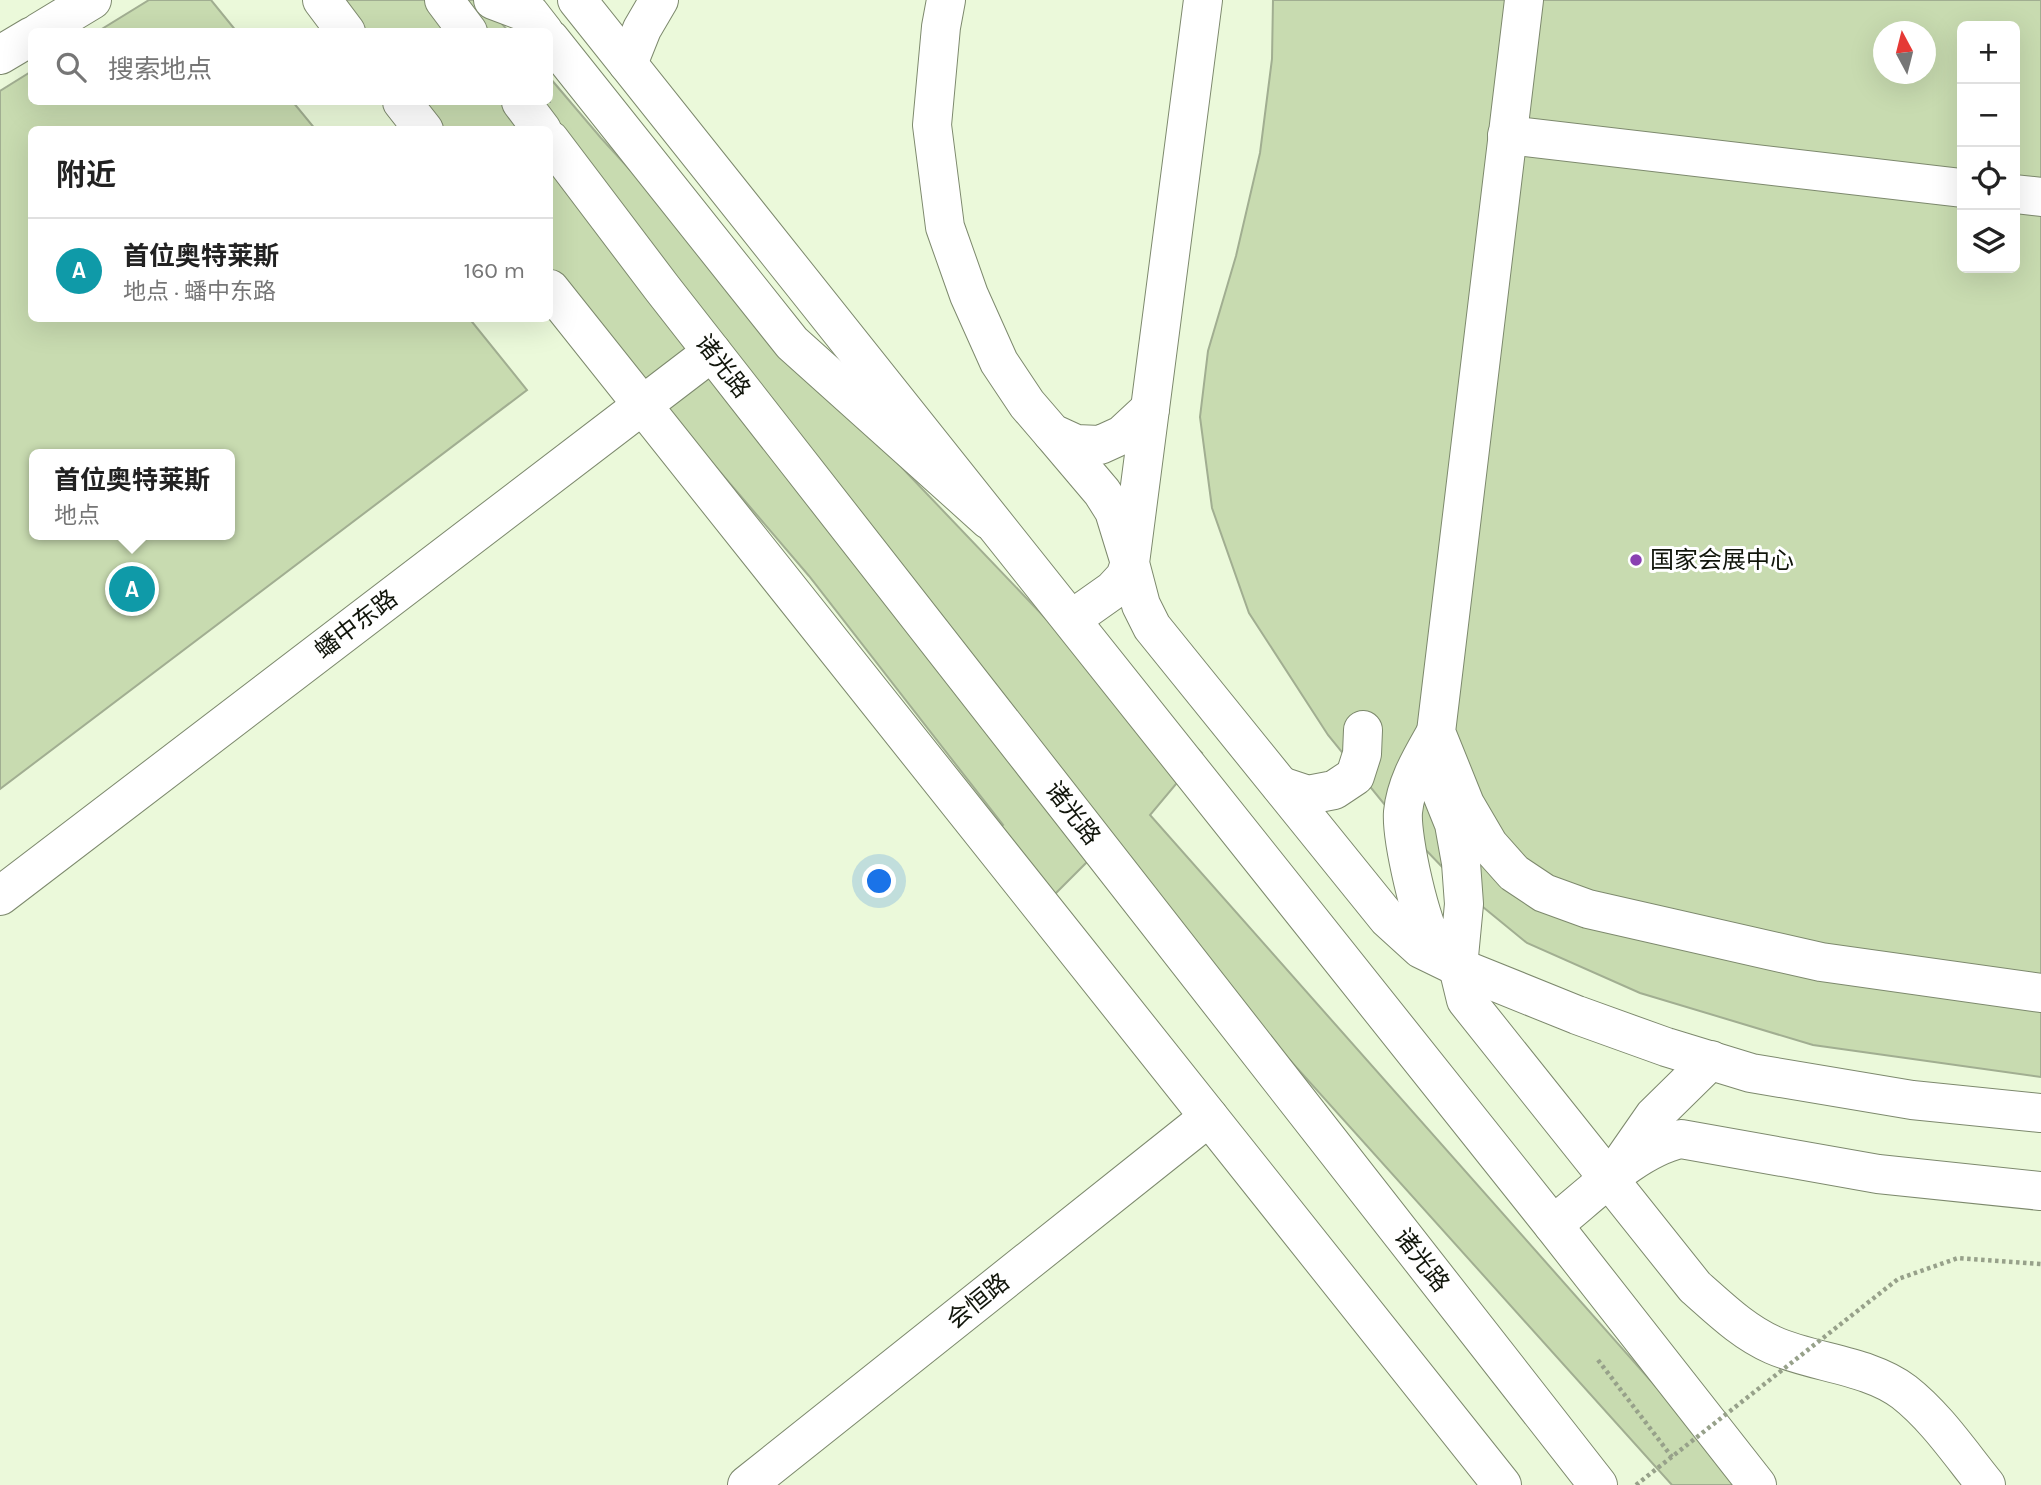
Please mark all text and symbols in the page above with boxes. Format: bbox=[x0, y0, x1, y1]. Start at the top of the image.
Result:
north arrow bbox=[1873, 21, 1936, 84]
map controls bbox=[1957, 21, 2020, 273]
button: + bbox=[1957, 21, 2020, 84]
search box bbox=[28, 28, 553, 105]
icon: search bbox=[52, 48, 90, 86]
text: 搜索地点 bbox=[108, 54, 212, 85]
button: − bbox=[1957, 84, 2020, 147]
button: locate bbox=[1957, 147, 2020, 210]
text: 附近 bbox=[56, 157, 116, 193]
button: layers bbox=[1957, 210, 2020, 273]
text: 首位奥特莱斯 bbox=[123, 241, 279, 272]
text: A bbox=[72, 257, 86, 284]
text: 160 m bbox=[464, 257, 525, 284]
text: 地点 · 蟠中东路 bbox=[123, 278, 276, 305]
street label: 诸光路 bbox=[690, 329, 756, 403]
popup bbox=[29, 449, 235, 540]
text: 首位奥特莱斯 bbox=[54, 465, 210, 496]
text: 地点 bbox=[54, 502, 100, 529]
place label: 国家会展中心 bbox=[1650, 546, 1794, 574]
marker: 国家会展中心 bbox=[1628, 552, 1644, 568]
pin: A bbox=[109, 563, 155, 615]
street label: 蟠中东路 bbox=[309, 584, 403, 664]
street label: 诸光路 bbox=[1040, 776, 1106, 850]
your location bbox=[862, 864, 896, 898]
street label: 诸光路 bbox=[1389, 1223, 1455, 1297]
street label: 会恒路 bbox=[941, 1267, 1015, 1335]

